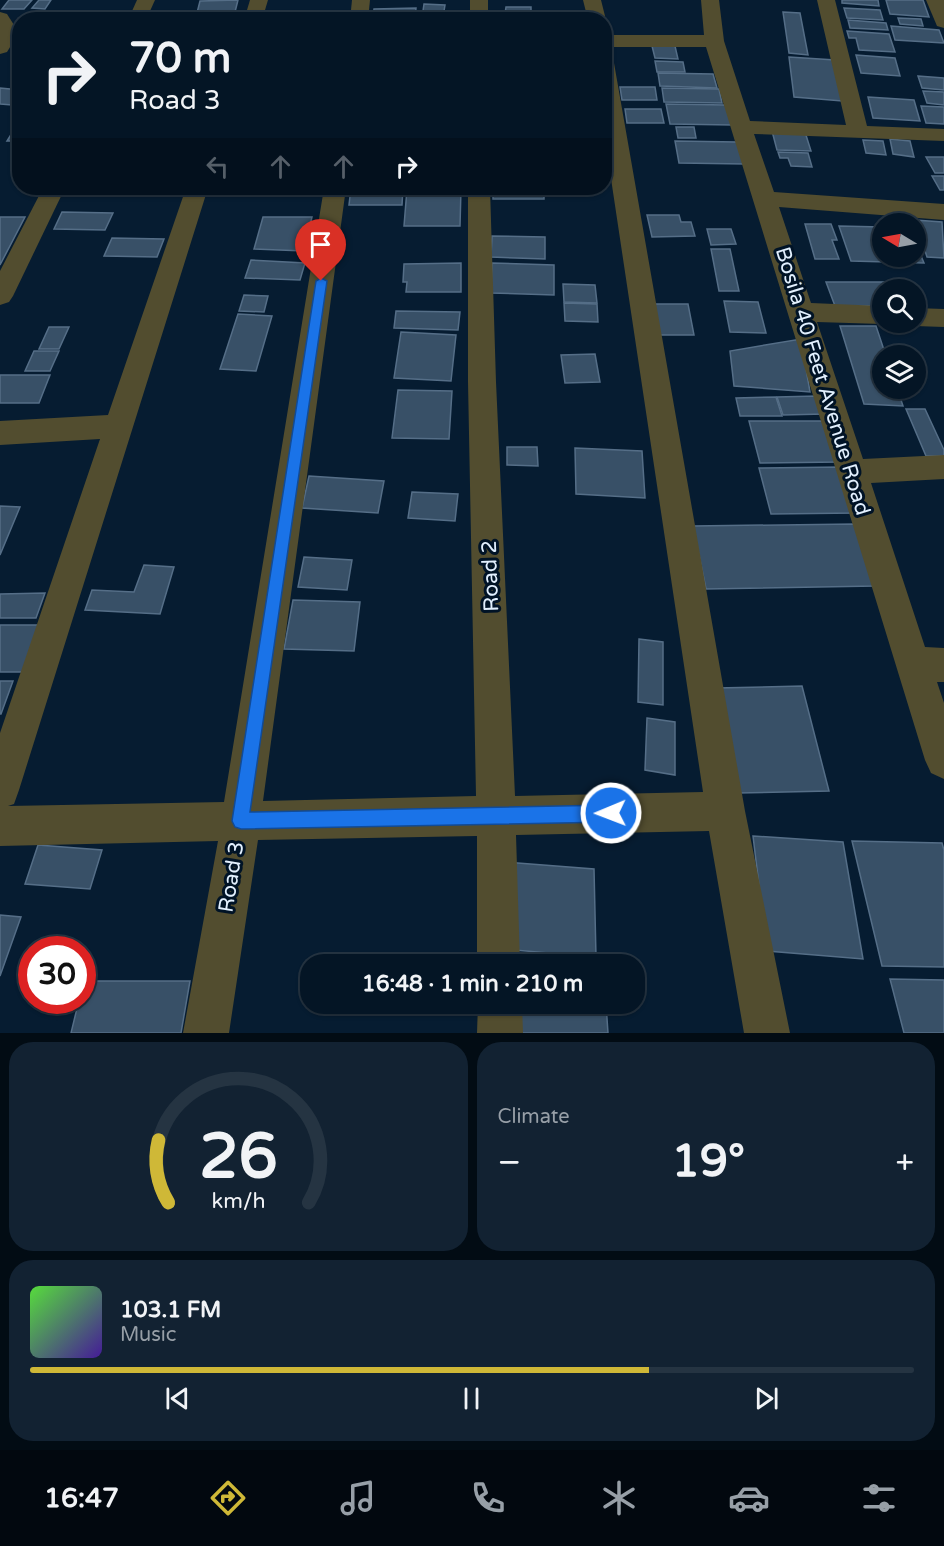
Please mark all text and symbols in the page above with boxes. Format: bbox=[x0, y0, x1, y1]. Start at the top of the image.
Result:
text: 70 m bbox=[129, 33, 231, 84]
icon: right bbox=[30, 36, 108, 114]
text: Road 3 bbox=[129, 84, 221, 117]
icon: left bbox=[201, 150, 234, 183]
icon: ahead bbox=[264, 150, 297, 183]
icon: ahead bbox=[327, 150, 360, 183]
icon: right bbox=[390, 150, 423, 183]
north arrow bbox=[872, 213, 926, 267]
map controls bbox=[872, 213, 926, 399]
pin bbox=[295, 219, 346, 281]
icon: arrive bbox=[304, 228, 337, 261]
street label: Bosila 40 Feet Avenue Road bbox=[770, 244, 875, 518]
button: search bbox=[872, 279, 926, 333]
button: layers bbox=[872, 345, 926, 399]
street label: Road 2 bbox=[477, 540, 504, 612]
position arrow bbox=[579, 781, 643, 845]
street label: Road 3 bbox=[214, 840, 249, 914]
speed limit sign: 30 bbox=[18, 936, 96, 1014]
text: 16:48 · 1 min · 210 m bbox=[362, 971, 583, 997]
text: Climate bbox=[498, 1105, 570, 1129]
text: 26 bbox=[199, 1120, 277, 1195]
text: 19° bbox=[671, 1135, 745, 1189]
text: − bbox=[498, 1143, 521, 1182]
text: + bbox=[895, 1143, 914, 1182]
text: km/h bbox=[211, 1189, 265, 1215]
text: 103.1 FM bbox=[120, 1297, 221, 1323]
text: Music bbox=[120, 1323, 176, 1347]
icon: previous bbox=[161, 1382, 194, 1415]
icon: pause bbox=[455, 1382, 488, 1415]
icon: next bbox=[750, 1382, 783, 1415]
icon: directions bbox=[207, 1477, 249, 1519]
icon: music bbox=[337, 1477, 379, 1519]
icon: phone bbox=[467, 1477, 509, 1519]
icon: climate bbox=[598, 1477, 640, 1519]
icon: car bbox=[728, 1477, 770, 1519]
icon: filters bbox=[858, 1477, 900, 1519]
text: 16:47 bbox=[44, 1482, 119, 1515]

